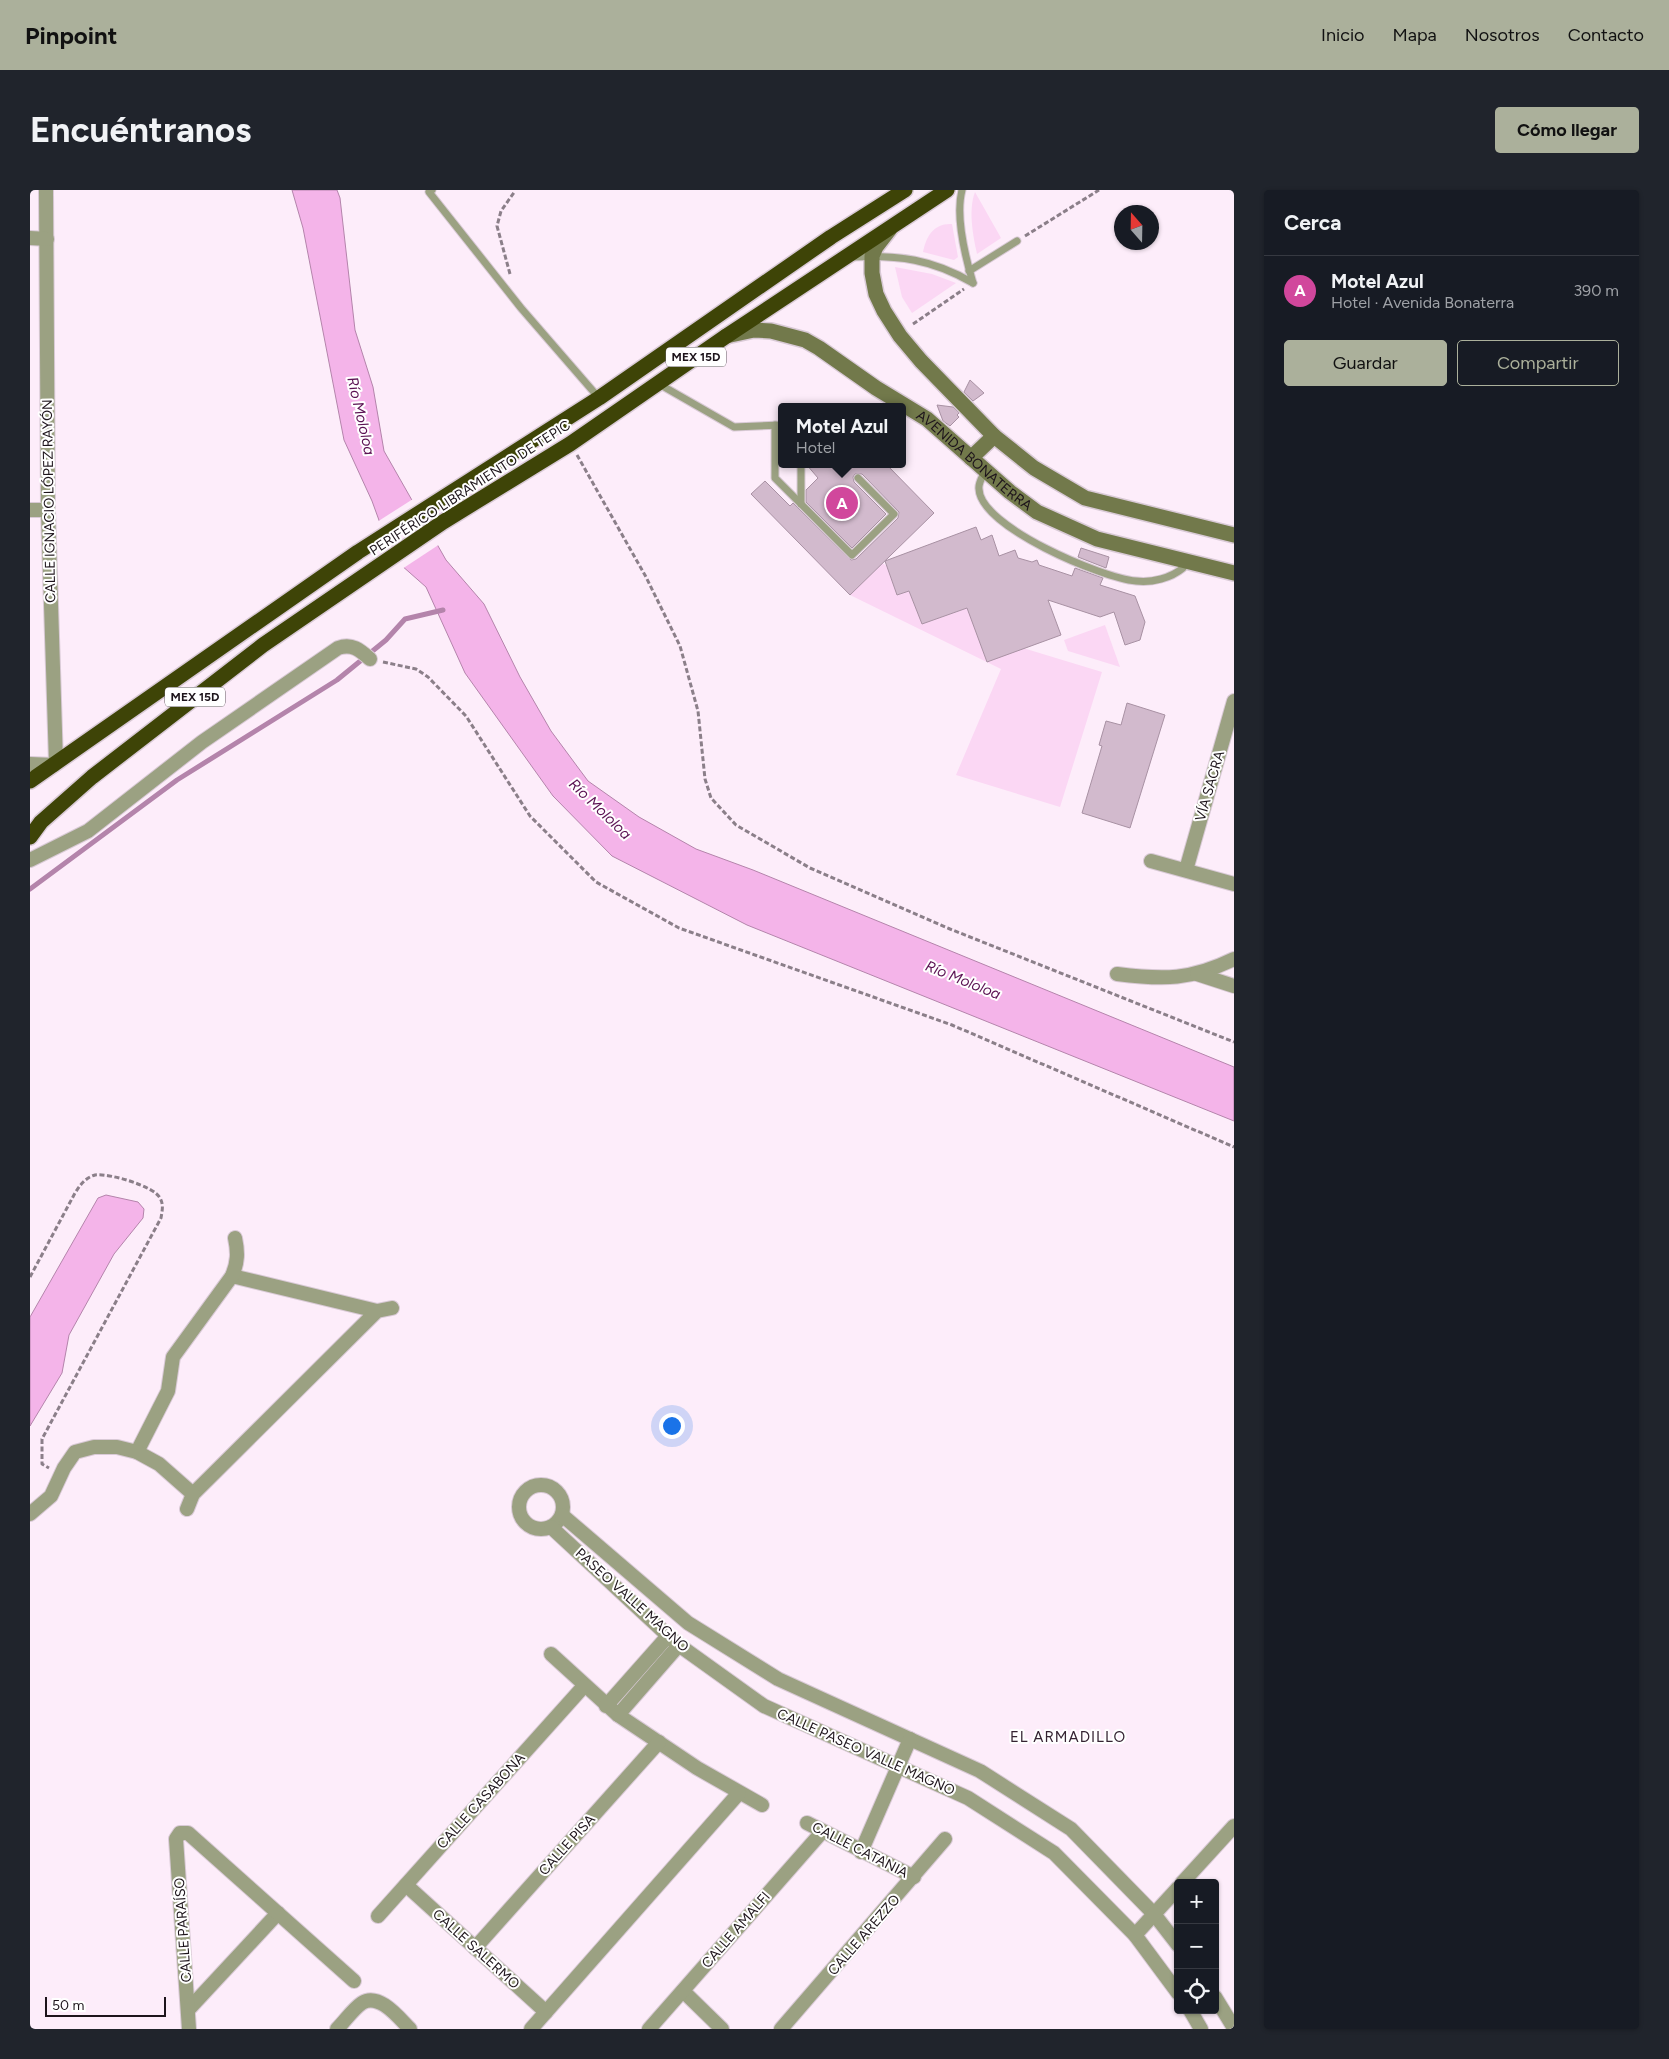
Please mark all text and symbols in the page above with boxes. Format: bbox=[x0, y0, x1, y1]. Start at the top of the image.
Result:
text: Pinpoint bbox=[25, 21, 117, 50]
text: Inicio bbox=[1321, 24, 1365, 46]
text: Mapa bbox=[1393, 24, 1437, 46]
text: Nosotros bbox=[1465, 24, 1540, 46]
text: Contacto bbox=[1568, 24, 1644, 46]
button: Cómo llegar bbox=[1495, 107, 1639, 153]
text: Encuéntranos bbox=[30, 109, 251, 151]
north arrow bbox=[1114, 205, 1159, 250]
text: Cerca bbox=[1284, 210, 1341, 235]
text: Motel Azul bbox=[1331, 270, 1424, 293]
text: A bbox=[1294, 281, 1306, 300]
text: 390 m bbox=[1573, 281, 1619, 300]
text: Hotel · Avenida Bonaterra bbox=[1331, 293, 1514, 312]
button: Guardar bbox=[1284, 340, 1447, 386]
button: Compartir bbox=[1457, 340, 1619, 386]
road number: MEX 15D bbox=[666, 348, 726, 366]
water label: Río Mololoa bbox=[343, 375, 379, 457]
street label: CALLE IGNACIO LÓPEZ RAYÓN bbox=[39, 399, 59, 603]
popup bbox=[778, 403, 906, 468]
street label: AVENIDA BONATERRA bbox=[913, 406, 1036, 514]
text: Motel Azul bbox=[796, 415, 888, 438]
street label: PERIFÉRICO LIBRAMIENTO DE TEPIC bbox=[366, 417, 574, 559]
text: Hotel bbox=[796, 438, 835, 457]
pin: A bbox=[826, 484, 858, 522]
road number: MEX 15D bbox=[165, 688, 225, 706]
street label: VÍA SACRA bbox=[1192, 748, 1228, 823]
water label: Río Mololoa bbox=[565, 775, 635, 843]
water label: Río Mololoa bbox=[923, 957, 1003, 1003]
your location bbox=[659, 1413, 685, 1439]
street label: PASEO VALLE MAGNO bbox=[572, 1545, 692, 1656]
street label: CALLE PASEO VALLE MAGNO bbox=[774, 1705, 958, 1799]
district label: EL ARMADILLO bbox=[1010, 1728, 1126, 1746]
street label: CALLE CASABONA bbox=[433, 1749, 529, 1852]
street label: CALLE PISA bbox=[535, 1811, 599, 1879]
street label: CALLE CATANIA bbox=[809, 1818, 911, 1882]
street label: CALLE PARAÍSO bbox=[171, 1877, 195, 1983]
map controls bbox=[1174, 1879, 1219, 2014]
button: + bbox=[1174, 1879, 1219, 1924]
street label: CALLE AMALFI bbox=[698, 1888, 774, 1972]
street label: CALLE AREZZO bbox=[824, 1891, 904, 1979]
street label: CALLE SALERMO bbox=[429, 1906, 523, 1993]
button: − bbox=[1174, 1924, 1219, 1969]
button: locate bbox=[1174, 1969, 1219, 2014]
scale bar bbox=[45, 1994, 166, 2017]
text: 50 m bbox=[52, 1997, 84, 2014]

